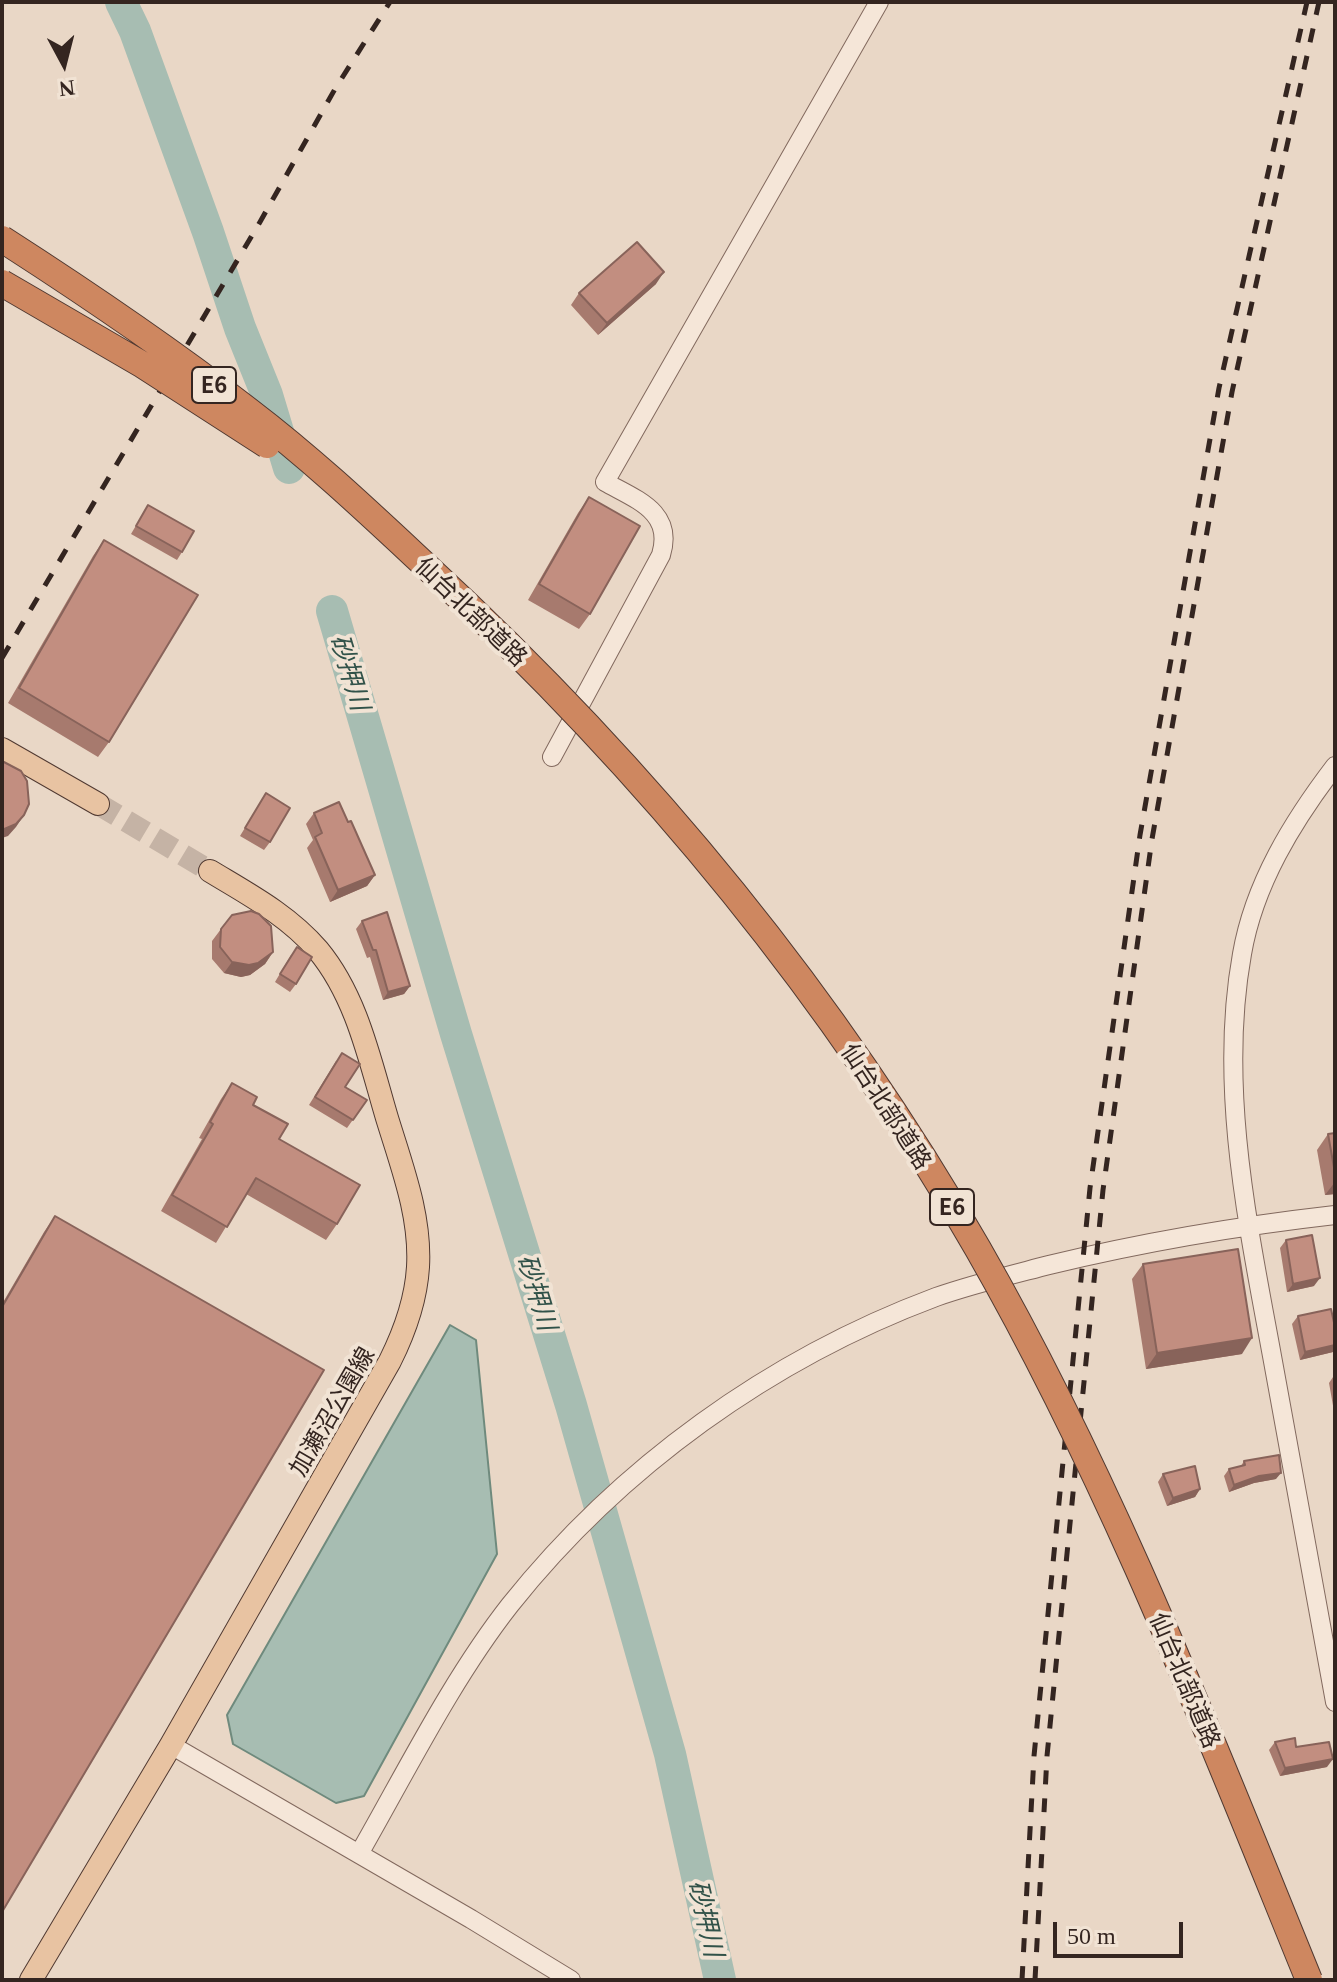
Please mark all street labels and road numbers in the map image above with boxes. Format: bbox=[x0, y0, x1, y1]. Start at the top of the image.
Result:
road number: E6 bbox=[192, 367, 236, 403]
street label: 仙台北部道路 bbox=[410, 551, 534, 671]
street label: 仙台北部道路 bbox=[836, 1038, 938, 1174]
road number: E6 bbox=[930, 1189, 974, 1225]
street label: 加瀬沼公園線 bbox=[283, 1341, 379, 1481]
street label: 仙台北部道路 bbox=[1145, 1608, 1227, 1752]

